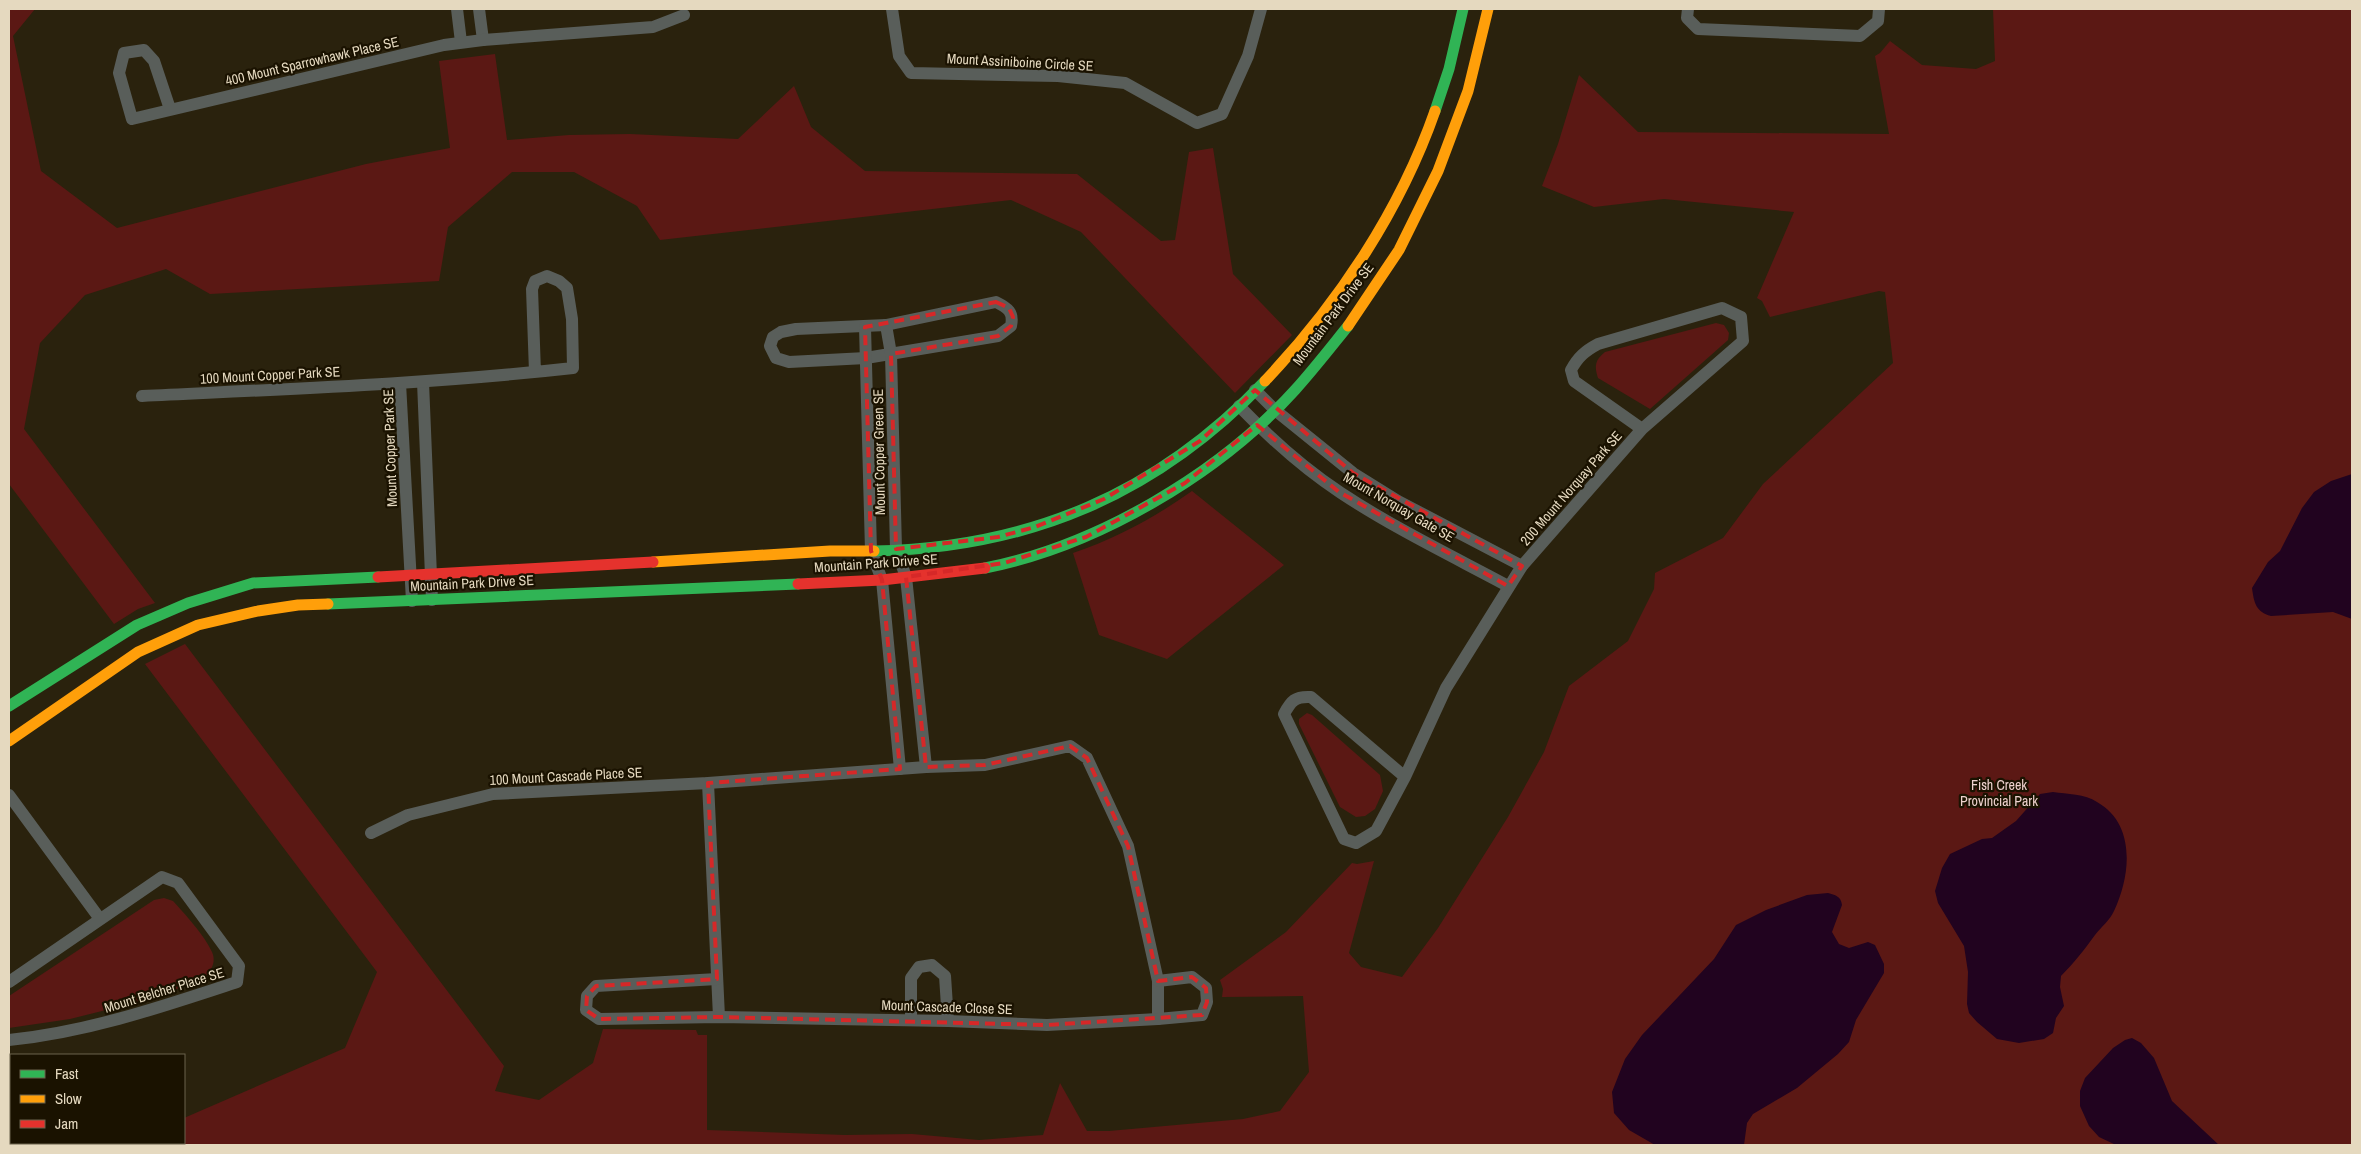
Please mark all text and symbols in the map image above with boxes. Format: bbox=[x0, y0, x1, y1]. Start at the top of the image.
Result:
street label: 400 Mount Sparrowhawk Place SE bbox=[224, 32, 400, 90]
street label: Mount Assiniboine Circle SE bbox=[946, 49, 1094, 75]
street label: Mountain Park Drive SE bbox=[1289, 259, 1377, 369]
street label: 100 Mount Copper Park SE bbox=[199, 362, 341, 388]
street label: Mount Copper Park SE bbox=[379, 389, 401, 507]
street label: Mount Copper Green SE bbox=[869, 389, 889, 515]
street label: 200 Mount Norquay Park SE bbox=[1516, 427, 1626, 549]
street label: Mount Norquay Gate SE bbox=[1340, 468, 1458, 546]
street label: Mountain Park Drive SE bbox=[814, 550, 938, 576]
street label: Mountain Park Drive SE bbox=[410, 571, 534, 595]
street label: 100 Mount Cascade Place SE bbox=[489, 763, 643, 789]
park label: Fish Creek Provincial Park bbox=[1960, 776, 2038, 810]
street label: Mount Belcher Place SE bbox=[102, 963, 226, 1017]
street label: Mount Cascade Close SE bbox=[881, 996, 1013, 1018]
legend bbox=[10, 1054, 185, 1144]
text: Fast bbox=[55, 1063, 79, 1084]
text: Slow bbox=[55, 1088, 82, 1109]
text: Jam bbox=[55, 1113, 78, 1134]

